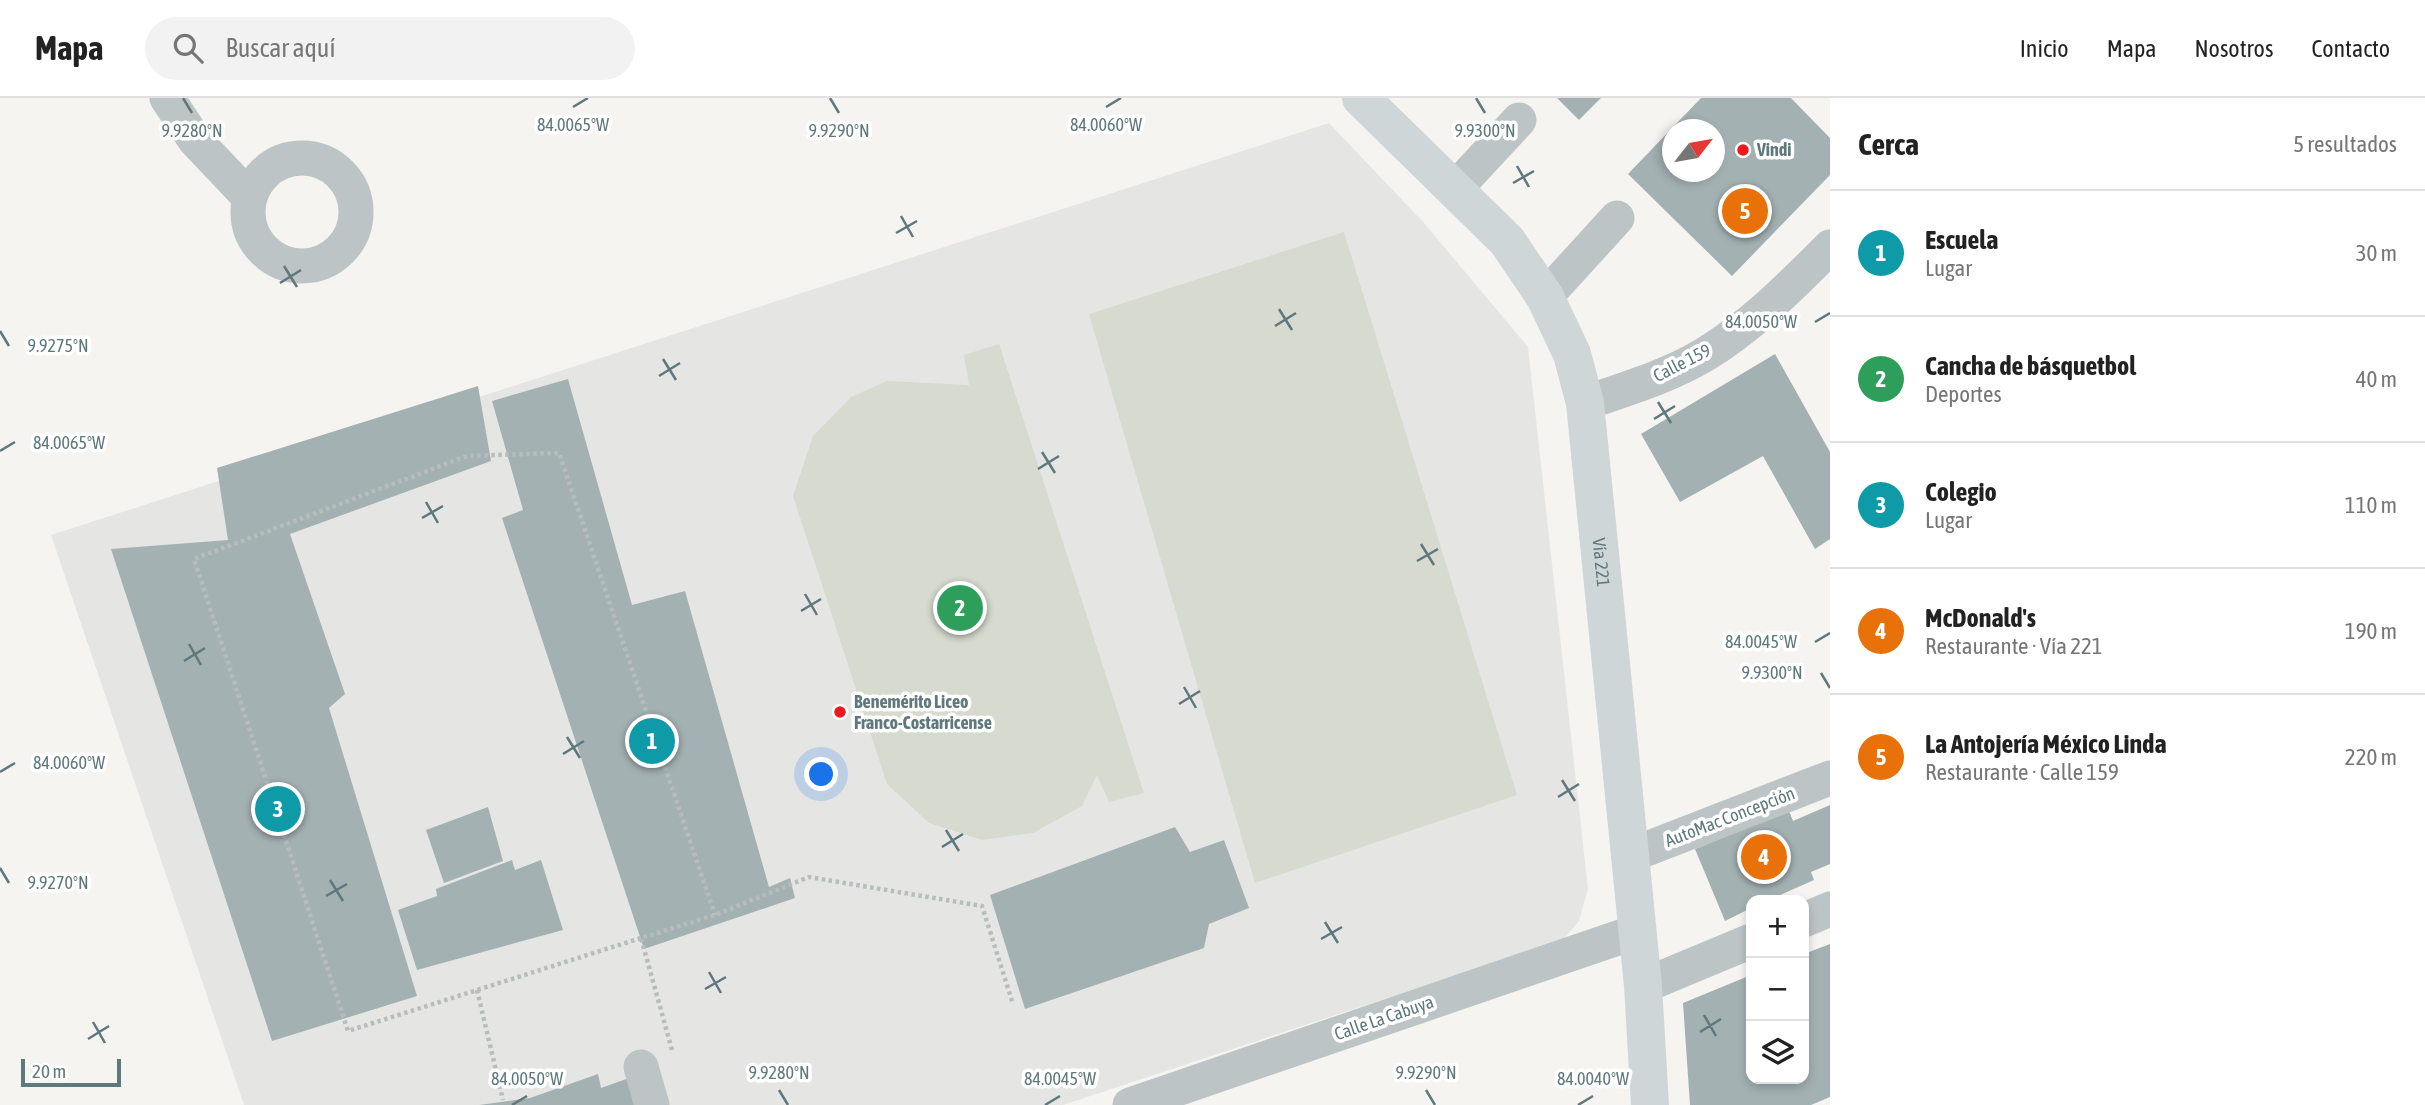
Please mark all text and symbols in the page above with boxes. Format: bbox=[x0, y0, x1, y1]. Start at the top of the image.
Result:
search box bbox=[145, 17, 635, 80]
text: Mapa bbox=[35, 29, 103, 67]
icon: search bbox=[169, 29, 207, 67]
text: Buscar aquí bbox=[225, 33, 335, 63]
text: Inicio bbox=[2020, 35, 2069, 62]
text: Mapa bbox=[2107, 35, 2156, 62]
text: Nosotros bbox=[2194, 35, 2273, 62]
text: Contacto bbox=[2311, 35, 2390, 62]
text: 84.0065°W bbox=[537, 114, 609, 135]
text: 84.0060°W bbox=[1070, 114, 1142, 135]
north arrow bbox=[1662, 119, 1725, 182]
text: 9.9280°N bbox=[161, 120, 223, 141]
text: 9.9290°N bbox=[808, 120, 870, 141]
text: 9.9300°N bbox=[1454, 120, 1516, 141]
text: Cerca bbox=[1858, 127, 1919, 161]
text: 5 resultados bbox=[2293, 131, 2397, 157]
place label: Vindi bbox=[1756, 139, 1791, 160]
marker: Vindi bbox=[1735, 142, 1751, 158]
pin: 5 bbox=[1722, 185, 1768, 237]
text: Escuela bbox=[1925, 225, 1998, 255]
text: 1 bbox=[1876, 240, 1886, 266]
text: 30 m bbox=[2356, 240, 2397, 266]
text: Lugar bbox=[1925, 255, 1972, 281]
text: 84.0050°W bbox=[1725, 311, 1797, 332]
text: 9.9275°N bbox=[27, 335, 89, 356]
street label: Calle 159 bbox=[1649, 339, 1714, 386]
text: Cancha de básquetbol bbox=[1925, 351, 2136, 381]
text: 2 bbox=[1876, 366, 1886, 392]
text: 40 m bbox=[2356, 366, 2397, 392]
text: Deportes bbox=[1925, 381, 2002, 407]
text: 84.0065°W bbox=[33, 432, 105, 453]
text: Colegio bbox=[1925, 477, 1997, 507]
text: 3 bbox=[1876, 492, 1886, 518]
text: 110 m bbox=[2345, 492, 2397, 518]
text: Lugar bbox=[1925, 507, 1972, 533]
street label: Vía 221 bbox=[1588, 537, 1614, 588]
pin: 2 bbox=[937, 582, 983, 634]
text: McDonald's bbox=[1925, 603, 2036, 633]
text: 4 bbox=[1876, 618, 1886, 644]
text: 190 m bbox=[2345, 618, 2397, 644]
text: 84.0045°W bbox=[1725, 631, 1797, 652]
text: Restaurante · Vía 221 bbox=[1925, 633, 2103, 659]
text: 9.9300°N bbox=[1741, 662, 1803, 683]
place label: Benemérito Liceo Franco-Costarricense bbox=[854, 691, 992, 733]
marker: Benemérito Liceo Franco-Costarricense bbox=[832, 704, 848, 720]
pin: 1 bbox=[629, 715, 675, 767]
text: La Antojería México Linda bbox=[1925, 729, 2167, 759]
text: 5 bbox=[1876, 744, 1886, 770]
text: 220 m bbox=[2345, 744, 2397, 770]
text: 84.0060°W bbox=[33, 752, 105, 773]
your location bbox=[804, 757, 838, 791]
text: Restaurante · Calle 159 bbox=[1925, 759, 2119, 785]
street label: AutoMac Concepción bbox=[1662, 782, 1798, 851]
pin: 3 bbox=[255, 783, 301, 835]
pin: 4 bbox=[1741, 831, 1787, 883]
text: 9.9270°N bbox=[27, 872, 89, 893]
map controls bbox=[1746, 895, 1809, 1084]
button: + bbox=[1746, 895, 1809, 958]
button: − bbox=[1746, 958, 1809, 1021]
street label: Calle La Cabuya bbox=[1331, 991, 1436, 1044]
button: layers bbox=[1746, 1021, 1809, 1084]
scale bar bbox=[21, 1056, 121, 1088]
text: 20 m bbox=[32, 1060, 66, 1082]
text: 9.9280°N bbox=[748, 1062, 810, 1083]
text: 9.9290°N bbox=[1395, 1062, 1457, 1083]
text: 84.0050°W bbox=[491, 1068, 563, 1089]
text: 84.0045°W bbox=[1024, 1068, 1096, 1089]
text: 84.0040°W bbox=[1557, 1068, 1629, 1089]

